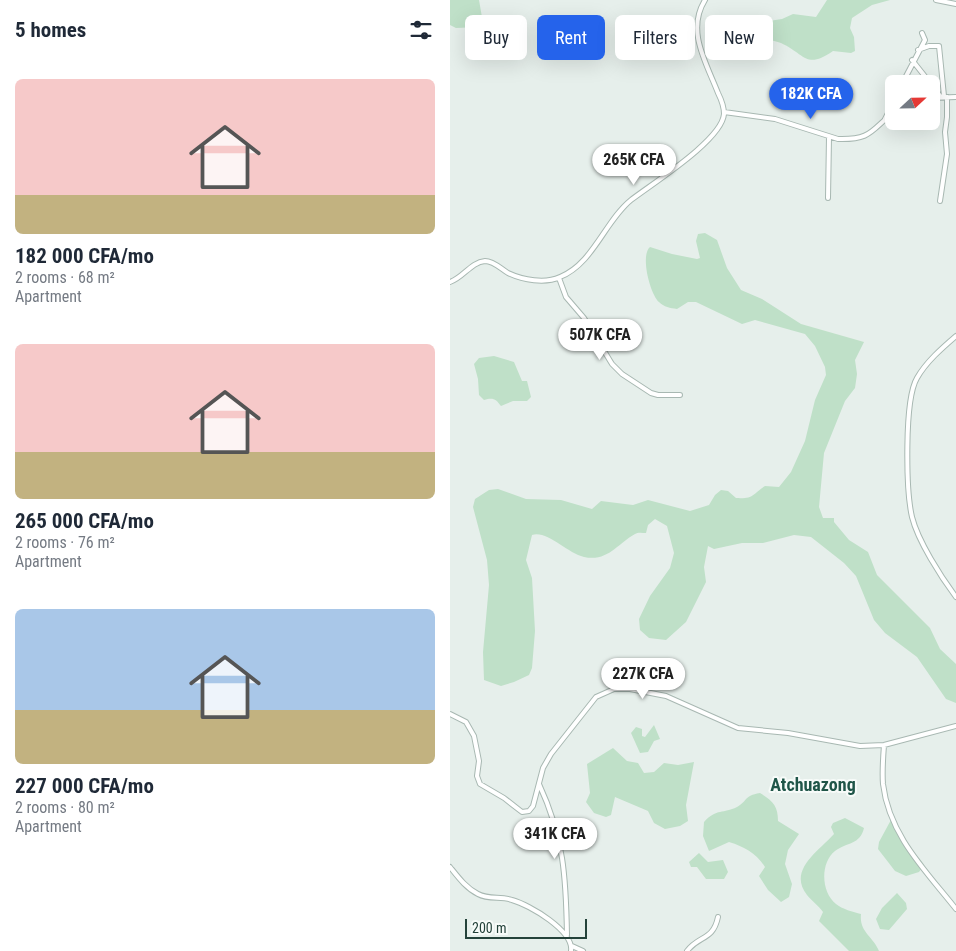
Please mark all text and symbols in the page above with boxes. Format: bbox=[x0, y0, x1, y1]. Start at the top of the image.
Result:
chip: Buy bbox=[465, 15, 527, 60]
chip: Rent bbox=[537, 15, 605, 60]
chip: Filters bbox=[615, 15, 695, 60]
chip: New bbox=[705, 15, 773, 60]
icon: filters bbox=[407, 16, 435, 44]
text: 5 homes bbox=[15, 18, 86, 42]
north arrow bbox=[885, 75, 940, 130]
map controls bbox=[885, 75, 940, 130]
pin: 182K CFA bbox=[759, 78, 863, 120]
text: 182K CFA bbox=[780, 84, 842, 103]
icon: home bbox=[180, 112, 270, 202]
pin: 265K CFA bbox=[582, 144, 686, 186]
text: 265K CFA bbox=[603, 150, 665, 169]
text: 182 000 CFA/mo bbox=[15, 244, 154, 268]
text: 2 rooms · 68 m² bbox=[15, 268, 115, 287]
text: Apartment bbox=[15, 287, 82, 306]
pin: 507K CFA bbox=[548, 318, 652, 361]
text: 507K CFA bbox=[569, 325, 631, 344]
icon: home bbox=[180, 377, 270, 467]
text: 265 000 CFA/mo bbox=[15, 509, 154, 533]
text: 2 rooms · 76 m² bbox=[15, 533, 115, 552]
text: Apartment bbox=[15, 552, 82, 571]
icon: home bbox=[180, 642, 270, 732]
pin: 227K CFA bbox=[591, 658, 695, 700]
text: 227K CFA bbox=[612, 664, 674, 683]
text: 227 000 CFA/mo bbox=[15, 774, 154, 798]
district label: Atchuazong bbox=[770, 774, 856, 795]
text: 2 rooms · 80 m² bbox=[15, 798, 115, 817]
text: Apartment bbox=[15, 817, 82, 836]
pin: 341K CFA bbox=[503, 818, 607, 860]
text: 341K CFA bbox=[524, 824, 586, 843]
scale bar bbox=[465, 916, 588, 939]
text: 200 m bbox=[472, 920, 507, 936]

